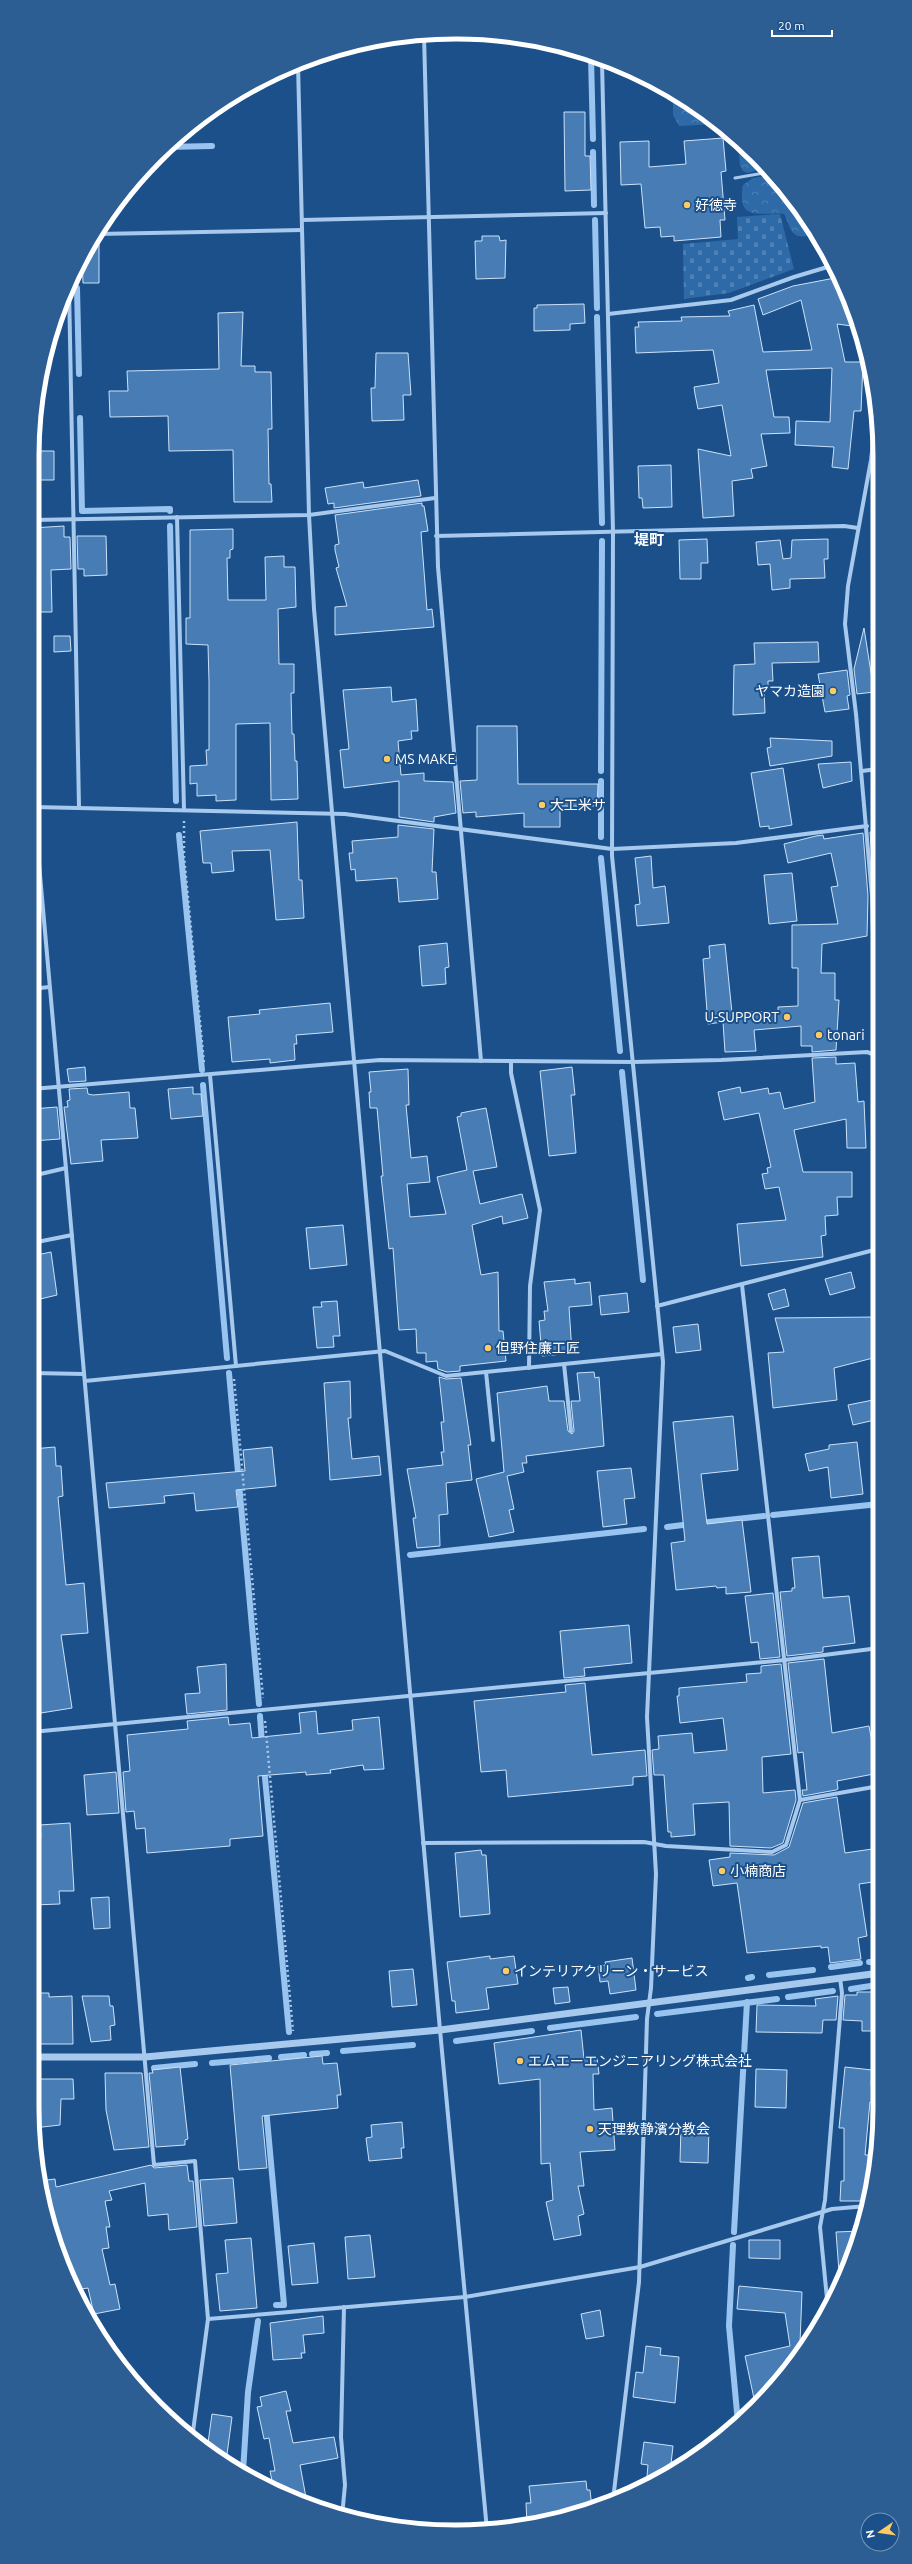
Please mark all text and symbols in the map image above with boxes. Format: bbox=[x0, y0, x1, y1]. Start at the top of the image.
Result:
scale bar bbox=[772, 12, 832, 38]
text: 20 m bbox=[778, 19, 805, 32]
place label: 好徳寺 bbox=[695, 197, 737, 213]
marker: 好徳寺 bbox=[682, 200, 692, 210]
district label: 堤町 bbox=[634, 531, 664, 548]
place label: ヤマカ造園 bbox=[755, 683, 825, 699]
marker: ヤマカ造園 bbox=[828, 686, 838, 696]
place label: MS MAKE bbox=[395, 751, 455, 767]
marker: MS MAKE bbox=[382, 754, 392, 764]
place label: 大工米サ bbox=[550, 797, 606, 813]
marker: 大工米サ bbox=[537, 800, 547, 810]
place label: U-SUPPORT bbox=[704, 1009, 779, 1025]
marker: U-SUPPORT bbox=[782, 1012, 792, 1022]
place label: tonari bbox=[827, 1027, 865, 1043]
marker: tonari bbox=[814, 1030, 824, 1040]
place label: 但野住廉工匠 bbox=[496, 1340, 580, 1356]
marker: 但野住廉工匠 bbox=[483, 1343, 493, 1353]
place label: 小楠商店 bbox=[730, 1863, 786, 1879]
marker: 小楠商店 bbox=[717, 1866, 727, 1876]
place label: インテリアクリーン・サービス bbox=[514, 1963, 709, 1979]
marker: インテリアクリーン・サービス bbox=[501, 1966, 511, 1976]
place label: エムエーエンジニアリング株式会社 bbox=[528, 2053, 752, 2069]
marker: エムエーエンジニアリング株式会社 bbox=[515, 2056, 525, 2066]
place label: 天理教静濱分教会 bbox=[598, 2121, 710, 2137]
marker: 天理教静濱分教会 bbox=[585, 2124, 595, 2134]
north arrow bbox=[860, 2512, 900, 2552]
text: N bbox=[863, 2529, 877, 2540]

